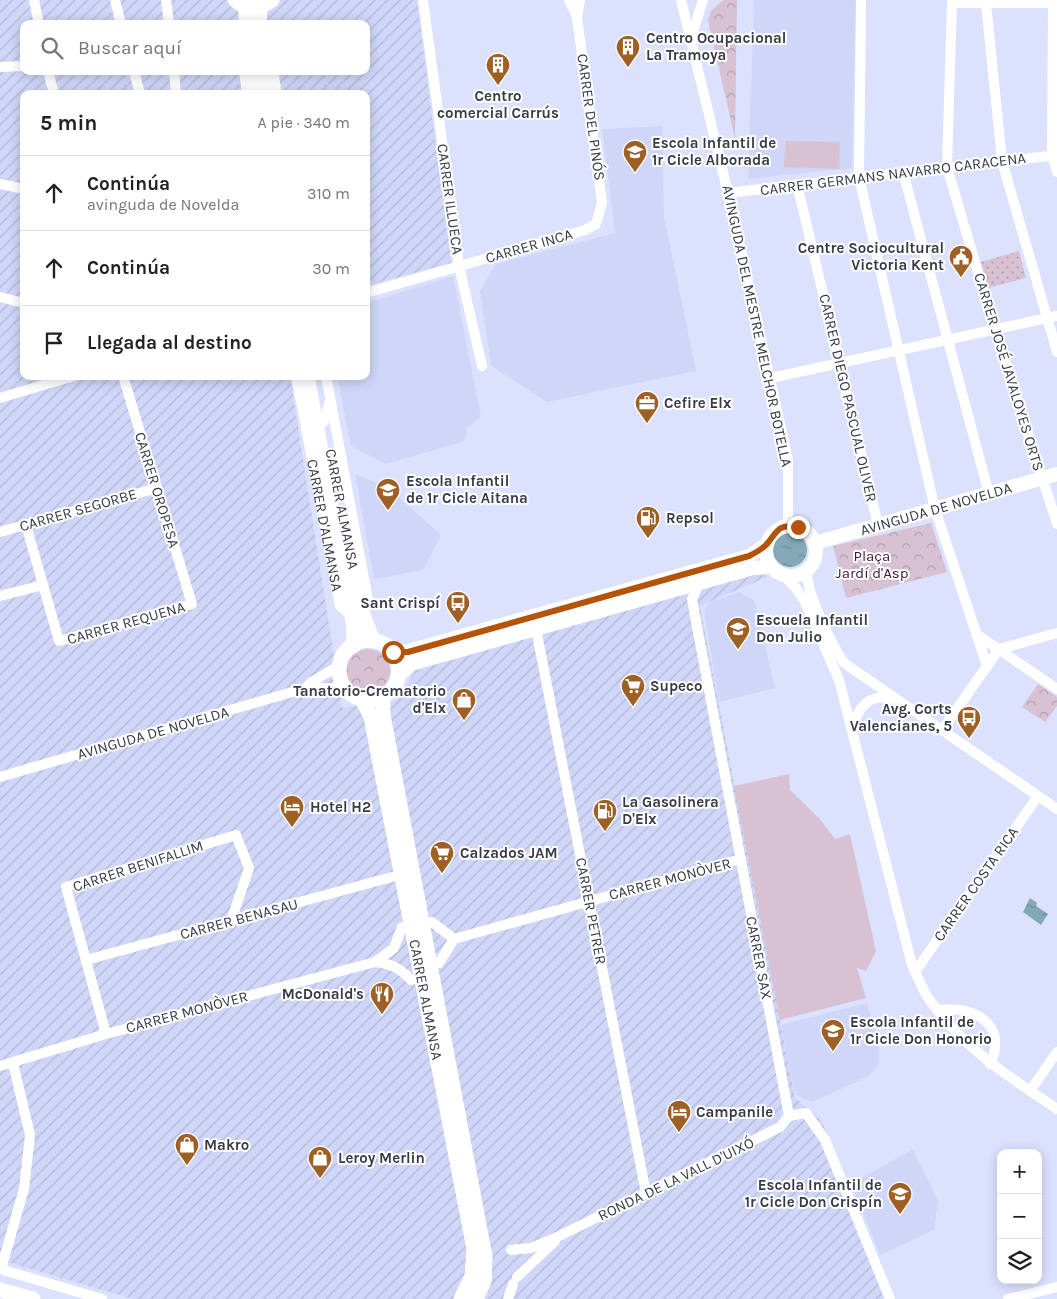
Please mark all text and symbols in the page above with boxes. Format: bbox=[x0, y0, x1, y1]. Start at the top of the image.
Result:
search box bbox=[20, 20, 370, 75]
place label: Centro Ocupacional La Tramoya bbox=[646, 29, 786, 64]
icon: search bbox=[38, 34, 66, 62]
building icon: Centro Ocupacional La Tramoya bbox=[615, 34, 641, 68]
text: Buscar aquí bbox=[78, 37, 182, 59]
building icon: Centro comercial Carrús bbox=[485, 52, 511, 86]
street label: CARRER DEL PINÓS bbox=[573, 52, 609, 182]
place label: Centro comercial Carrús bbox=[437, 87, 559, 122]
text: 5 min bbox=[40, 111, 97, 135]
text: A pie · 340 m bbox=[258, 113, 350, 132]
place label: Escola Infantil de 1r Cicle Alborada bbox=[652, 134, 776, 169]
school or university icon: Escola Infantil de 1r Cicle Alborada bbox=[622, 139, 648, 173]
street label: CARRER ILLUECA bbox=[433, 142, 467, 256]
street label: CARRER GERMANS NAVARRO CARACENA bbox=[759, 149, 1027, 199]
text: Continúa bbox=[87, 173, 170, 195]
icon: ahead bbox=[40, 179, 68, 207]
street label: AVINGUDA DEL MESTRE MELCHOR BOTELLA bbox=[718, 183, 796, 469]
text: 310 m bbox=[307, 184, 350, 203]
text: avinguda de Novelda bbox=[87, 195, 239, 214]
street label: CARRER INCA bbox=[483, 225, 575, 267]
place label: Centre Sociocultural Victoria Kent bbox=[798, 239, 944, 274]
public building icon: Centre Sociocultural Victoria Kent bbox=[948, 244, 974, 278]
icon: ahead bbox=[40, 254, 68, 282]
text: Continúa bbox=[87, 257, 170, 279]
text: 30 m bbox=[312, 259, 350, 278]
street label: CARRER JOSÉ JAVALOYES ORTS bbox=[970, 271, 1048, 473]
street label: CARRER DIEGO PASCUAL OLIVER bbox=[815, 292, 881, 504]
icon: arrive bbox=[40, 329, 68, 357]
text: Llegada al destino bbox=[87, 332, 252, 354]
office icon: Cefire Elx bbox=[634, 390, 660, 424]
place label: Cefire Elx bbox=[664, 394, 732, 412]
street label: CARRER OROPESA bbox=[131, 430, 183, 551]
street label: CARRER ALMANSA bbox=[322, 447, 363, 571]
street label: CARRER D'ALMANSA bbox=[303, 458, 346, 593]
place label: Escola Infantil de 1r Cicle Aitana bbox=[406, 472, 528, 507]
school or university icon: Escola Infantil de 1r Cicle Aitana bbox=[375, 477, 401, 511]
street label: AVINGUDA DE NOVELDA bbox=[858, 479, 1014, 539]
street label: CARRER SEGORBE bbox=[17, 485, 139, 535]
fuel station icon: Repsol bbox=[635, 505, 661, 539]
place label: Repsol bbox=[666, 509, 714, 527]
route end bbox=[787, 516, 810, 539]
park label: Plaça Jardí d'Asp bbox=[836, 547, 908, 582]
bus stop icon: Sant Crispí bbox=[445, 590, 471, 624]
place label: Sant Crispí bbox=[360, 594, 441, 612]
street label: CARRER REQUENA bbox=[65, 597, 187, 648]
place label: Escuela Infantil Don Julio bbox=[756, 611, 868, 646]
school or university icon: Escuela Infantil Don Julio bbox=[725, 616, 751, 650]
route start bbox=[382, 641, 405, 664]
supermarket icon: Supeco bbox=[620, 673, 646, 707]
place label: Supeco bbox=[650, 677, 703, 695]
place label: Tanatorio-Crematorio d'Elx bbox=[293, 682, 447, 717]
shop icon: Tanatorio-Crematorio d'Elx bbox=[451, 687, 477, 721]
place label: Avg. Corts Valencianes, 5 bbox=[850, 700, 952, 735]
street label: AVINGUDA DE NOVELDA bbox=[75, 703, 231, 763]
bus stop icon: Avg. Corts Valencianes, 5 bbox=[956, 705, 982, 739]
place label: La Gasolinera D'Elx bbox=[622, 793, 719, 828]
hotel icon: Hotel H2 bbox=[279, 794, 305, 828]
place label: Hotel H2 bbox=[310, 798, 371, 816]
fuel station icon: La Gasolinera D'Elx bbox=[592, 798, 618, 832]
street label: CARRER COSTA RICA bbox=[930, 823, 1022, 945]
street label: CARRER BENIFALLIM bbox=[70, 836, 206, 896]
supermarket icon: Calzados JAM bbox=[429, 840, 455, 874]
place label: Calzados JAM bbox=[460, 844, 558, 862]
street label: CARRER MONÒVER bbox=[607, 854, 733, 904]
street label: CARRER PETRER bbox=[572, 856, 610, 966]
street label: CARRER BENASAU bbox=[178, 895, 300, 943]
street label: CARRER SAX bbox=[742, 915, 776, 1001]
street label: CARRER ALMANSA bbox=[405, 938, 446, 1062]
restaurant icon: McDonald's bbox=[369, 981, 395, 1015]
place label: McDonald's bbox=[282, 985, 364, 1003]
street label: CARRER MONÒVER bbox=[124, 987, 250, 1037]
place label: Escola Infantil de 1r Cicle Don Honorio bbox=[850, 1013, 992, 1048]
school or university icon: Escola Infantil de 1r Cicle Don Honorio bbox=[820, 1018, 846, 1052]
hotel icon: Campanile bbox=[666, 1099, 692, 1133]
place label: Campanile bbox=[696, 1103, 773, 1121]
shop icon: Makro bbox=[174, 1132, 200, 1166]
street label: RONDA DE LA VALL D'UIXÓ bbox=[595, 1133, 757, 1225]
place label: Makro bbox=[204, 1136, 249, 1154]
shop icon: Leroy Merlin bbox=[307, 1145, 333, 1179]
place label: Leroy Merlin bbox=[338, 1149, 425, 1167]
map controls bbox=[997, 1149, 1042, 1284]
button: + bbox=[997, 1149, 1042, 1194]
place label: Escola Infantil de 1r Cicle Don Crispín bbox=[745, 1176, 882, 1211]
school or university icon: Escola Infantil de 1r Cicle Don Crispín bbox=[887, 1181, 913, 1215]
button: − bbox=[997, 1194, 1042, 1239]
button: layers bbox=[997, 1239, 1042, 1284]

